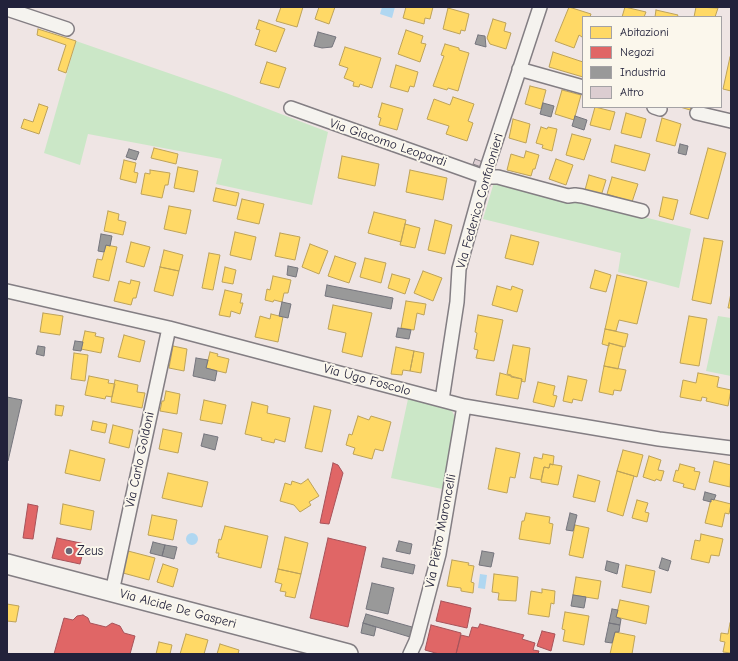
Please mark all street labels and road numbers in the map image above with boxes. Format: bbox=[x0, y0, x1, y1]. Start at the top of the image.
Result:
street label: Via Giacomo Leopardi bbox=[327, 116, 449, 170]
street label: Via Federico Confalonieri bbox=[453, 132, 507, 270]
street label: Via Ugo Foscolo bbox=[322, 361, 412, 399]
street label: Via Carlo Goldoni bbox=[122, 411, 158, 509]
street label: Via Pietro Maroncelli bbox=[422, 473, 460, 589]
street label: Via Alcide De Gasperi bbox=[118, 586, 238, 632]

